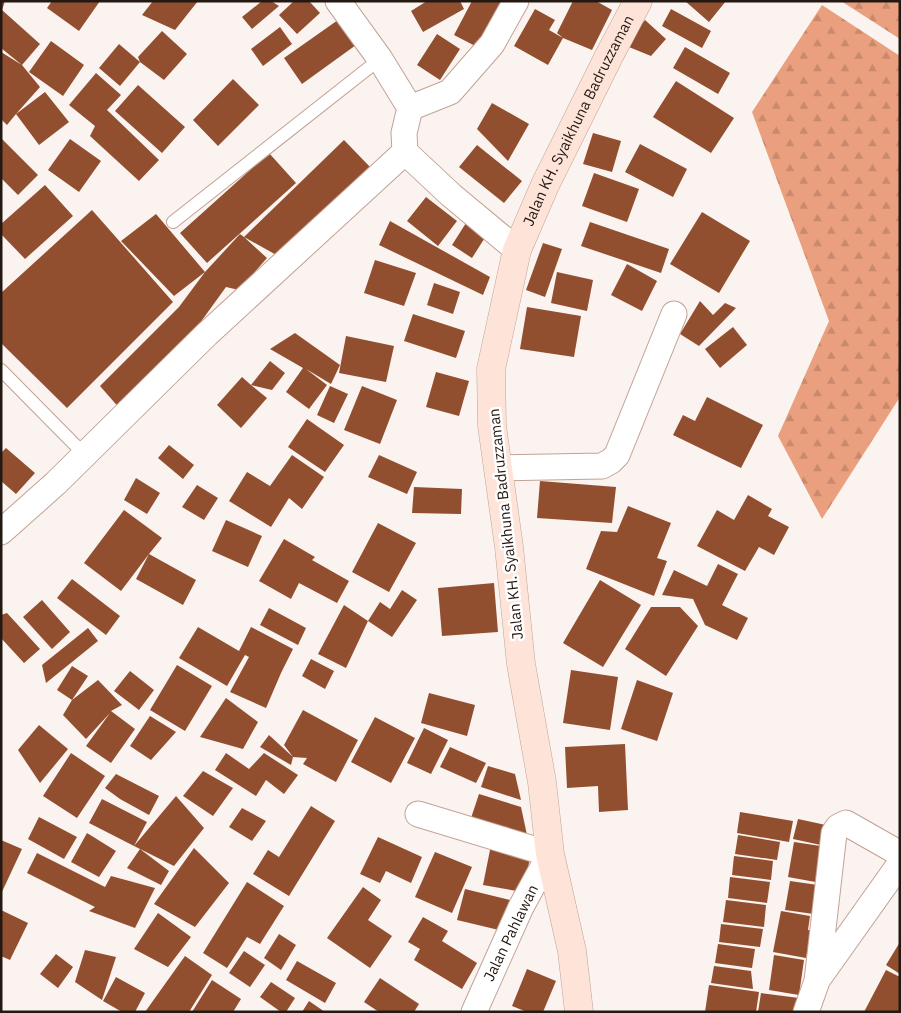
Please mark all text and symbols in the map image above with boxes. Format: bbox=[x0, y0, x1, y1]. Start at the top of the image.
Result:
street label: Jalan KH. Syaikhuna Badruzzaman bbox=[518, 12, 638, 229]
street label: Jalan KH. Syaikhuna Badruzzaman bbox=[484, 407, 527, 641]
street label: Jalan Pahlawan bbox=[479, 881, 542, 984]

